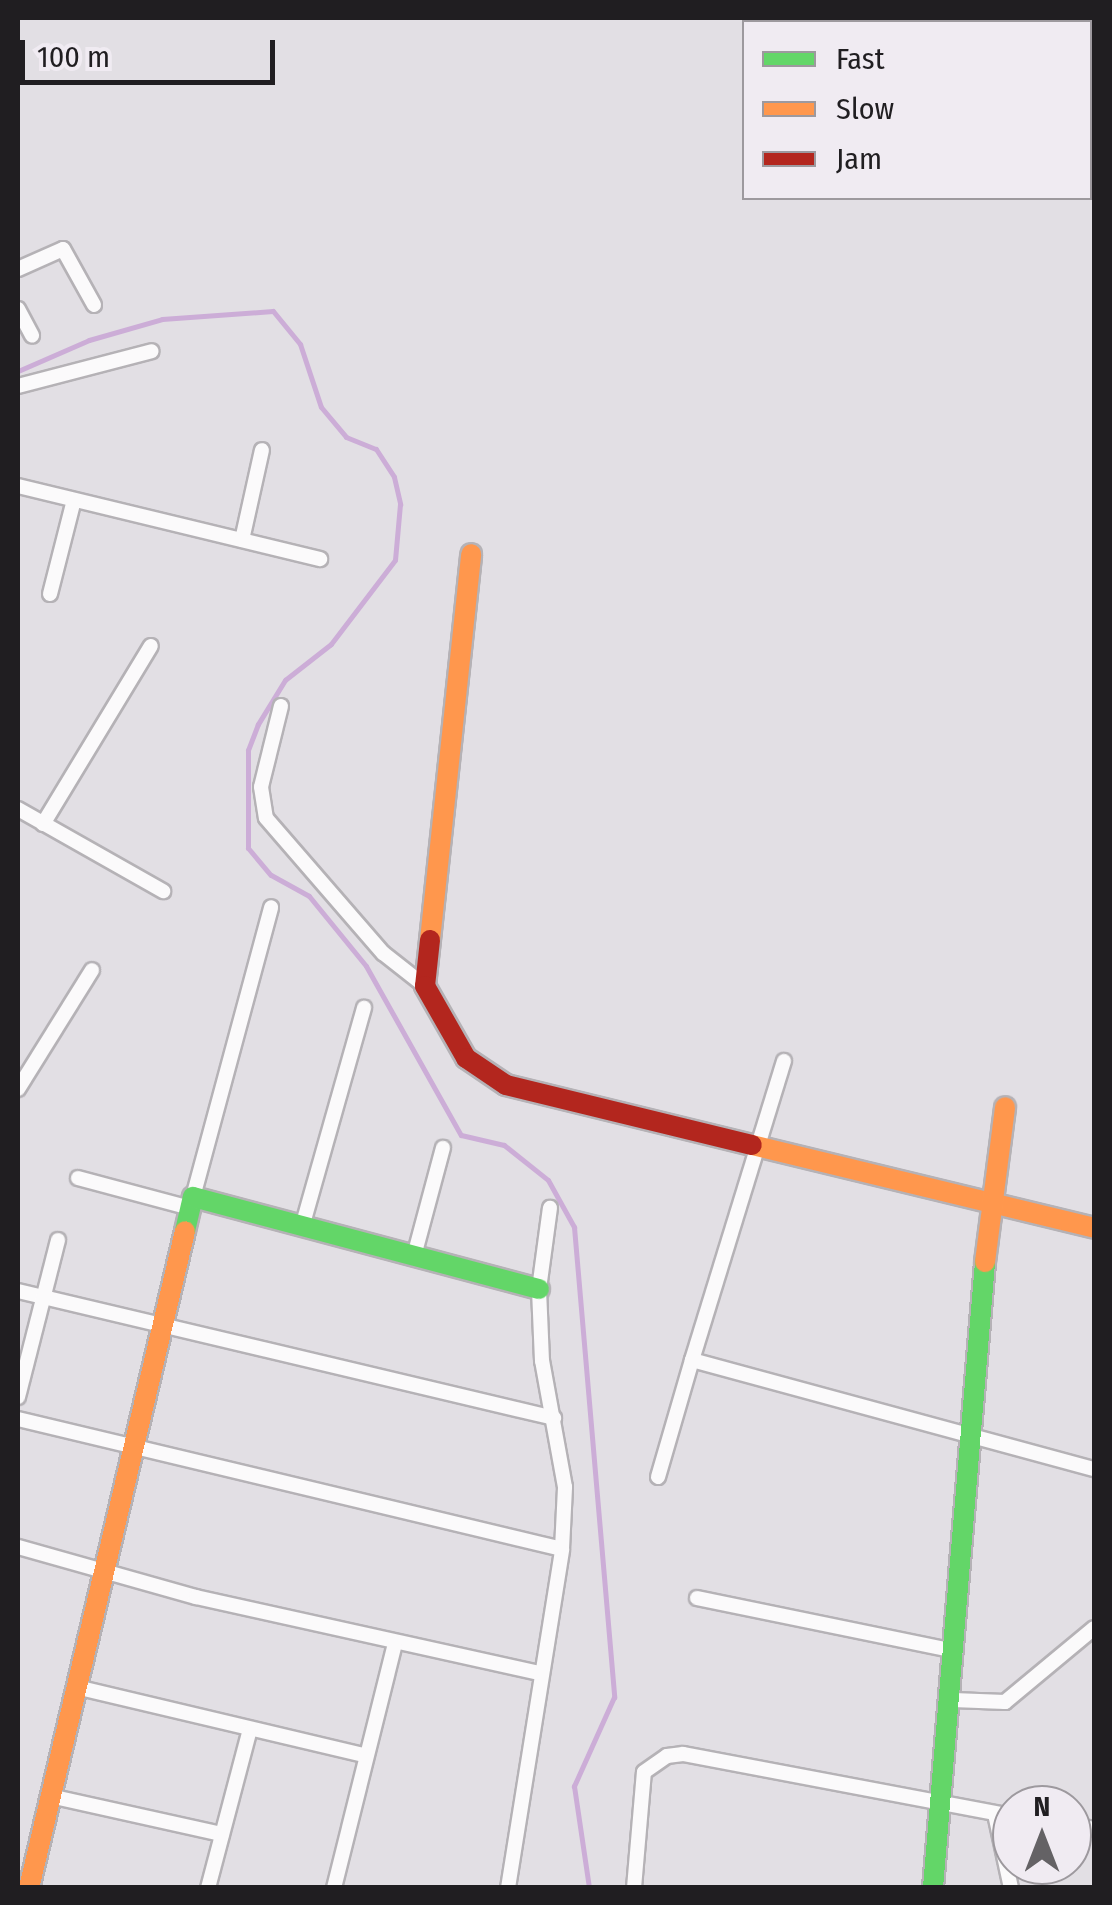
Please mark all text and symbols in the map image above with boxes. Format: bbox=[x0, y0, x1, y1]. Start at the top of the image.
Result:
scale bar bbox=[25, 20, 280, 82]
legend bbox=[742, 20, 1092, 200]
text: 100 m bbox=[37, 39, 110, 75]
text: Fast bbox=[836, 41, 884, 77]
text: Slow bbox=[836, 91, 894, 127]
text: Jam bbox=[836, 141, 882, 177]
north arrow bbox=[992, 1785, 1092, 1885]
text: N bbox=[1034, 1790, 1050, 1823]

